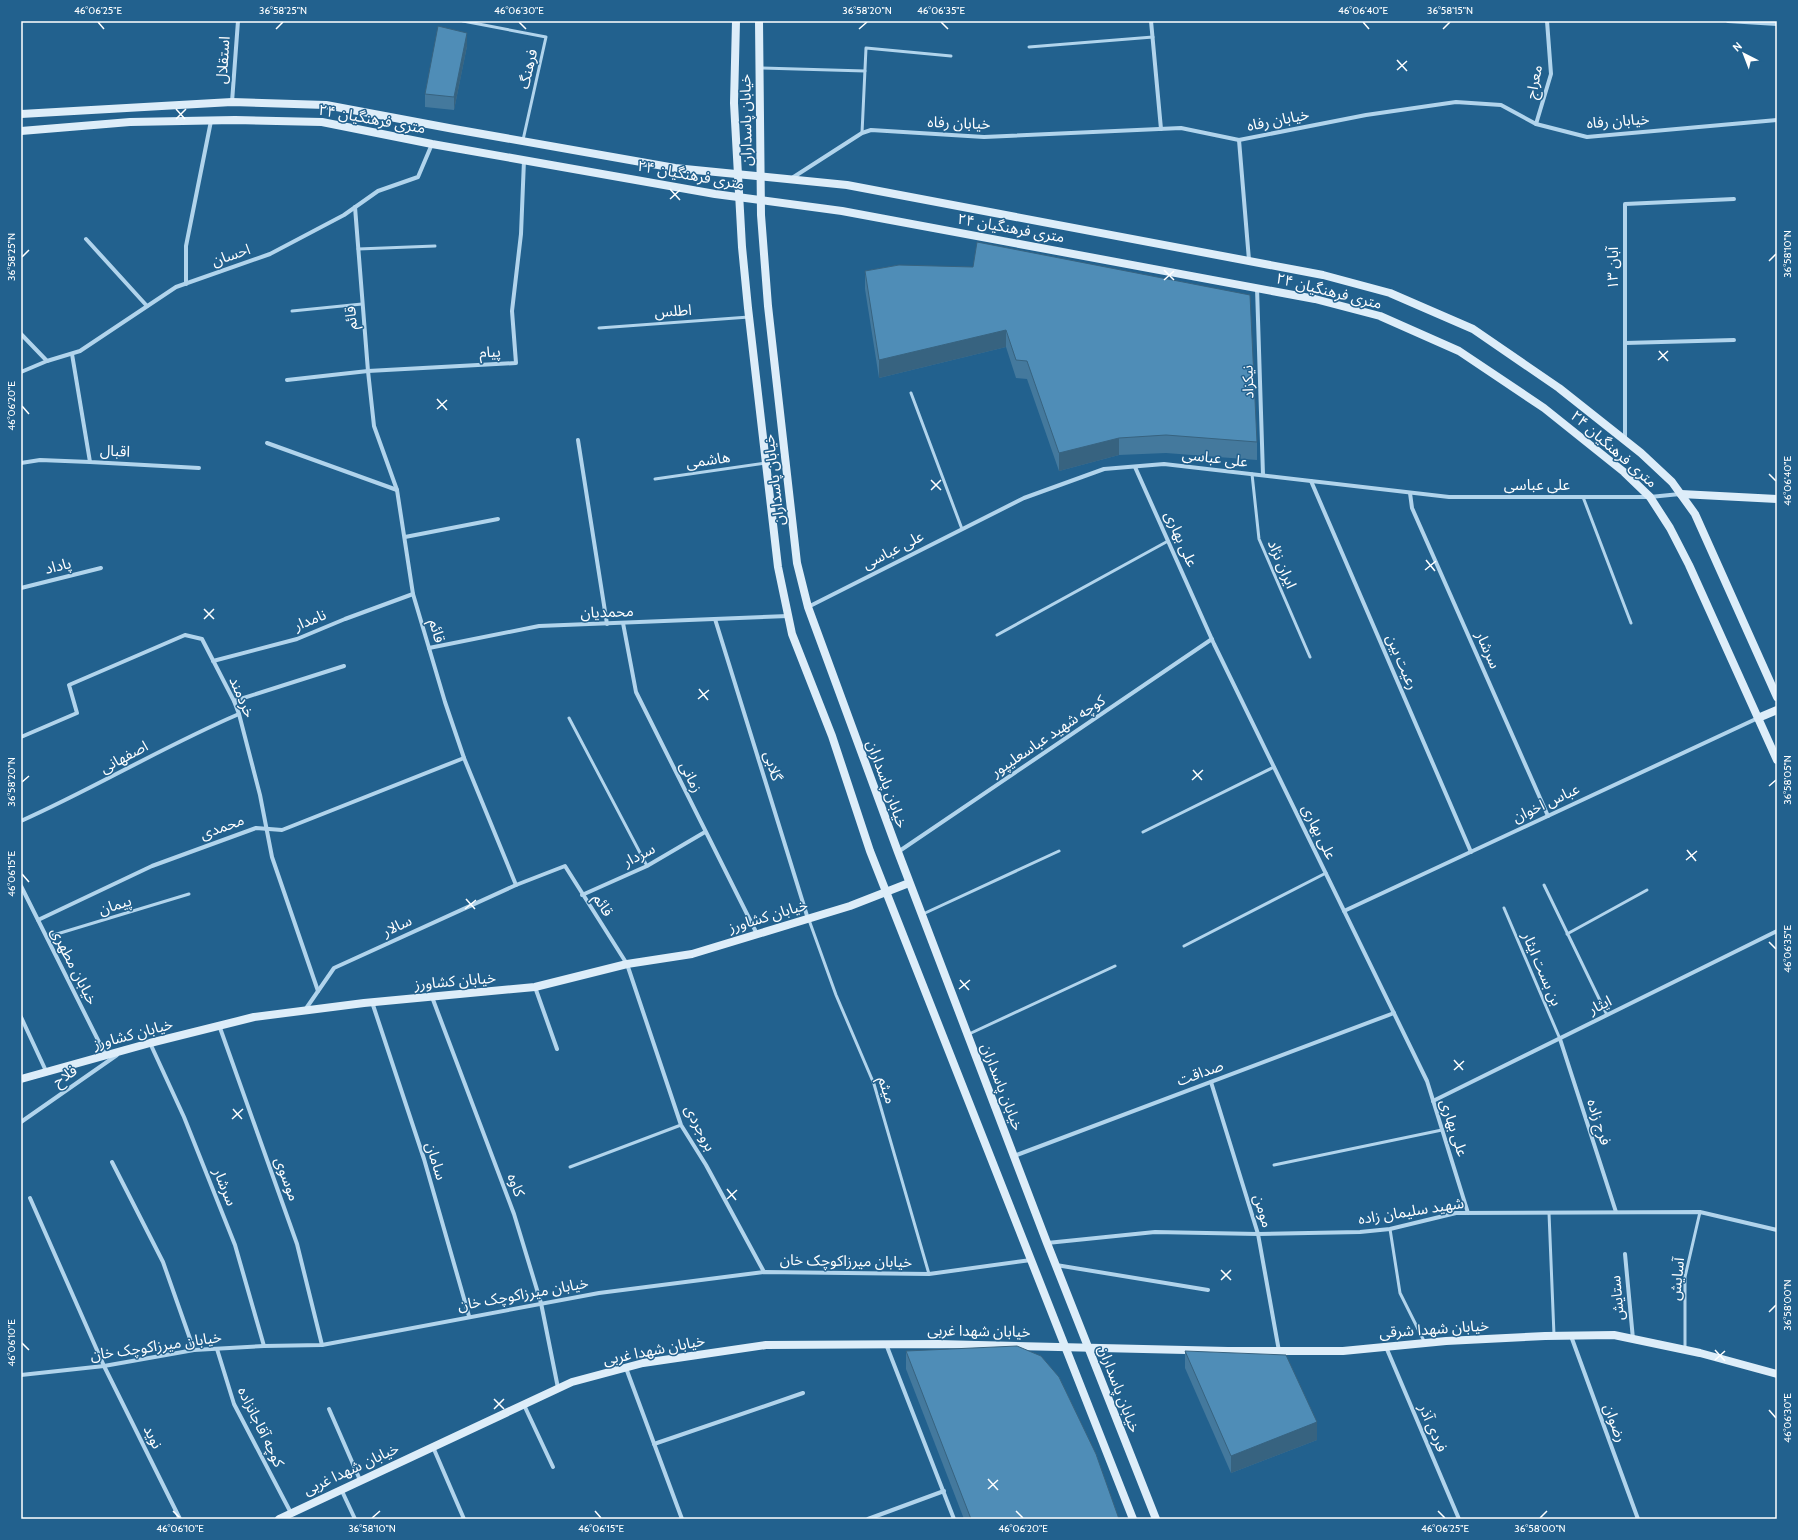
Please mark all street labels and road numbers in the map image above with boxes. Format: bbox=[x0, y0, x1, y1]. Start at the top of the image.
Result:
street label: استقلال bbox=[212, 36, 234, 84]
street label: فرهنگ bbox=[515, 47, 541, 91]
street label: معراج bbox=[1522, 63, 1549, 101]
street label: خیابان پاسداران bbox=[736, 74, 757, 166]
street label: ۲۴ متری فرهنگیان bbox=[317, 101, 427, 137]
street label: خیابان رفاه bbox=[1245, 105, 1311, 135]
street label: خیابان رفاه bbox=[1586, 110, 1650, 132]
street label: خیابان رفاه bbox=[927, 113, 991, 133]
street label: ۲۴ متری فرهنگیان bbox=[636, 157, 746, 193]
street label: ۲۴ متری فرهنگیان bbox=[956, 210, 1066, 246]
street label: احسان bbox=[209, 240, 253, 270]
street label: ۱۳ آبان bbox=[1604, 246, 1622, 289]
street label: ۲۴ متری فرهنگیان bbox=[1274, 269, 1384, 313]
street label: اطلس bbox=[654, 301, 692, 321]
street label: قائم bbox=[341, 305, 363, 331]
street label: پیام bbox=[479, 342, 501, 364]
street label: نیکزاد bbox=[1238, 365, 1258, 399]
street label: ۲۴ متری فرهنگیان bbox=[1567, 407, 1661, 491]
street label: خیابان پاسداران bbox=[759, 433, 790, 527]
street label: اقبال bbox=[99, 441, 131, 461]
street label: علی عباسی bbox=[1181, 445, 1249, 471]
street label: هاشمی bbox=[685, 448, 731, 472]
street label: علی عباسی bbox=[1504, 476, 1571, 494]
street label: علی بهاری bbox=[1161, 508, 1201, 570]
street label: علی عباسی bbox=[859, 527, 927, 573]
street label: ایران نژاد bbox=[1264, 537, 1300, 591]
street label: پاداد bbox=[43, 554, 73, 579]
street label: محمدیان bbox=[580, 602, 634, 622]
street label: نامدار bbox=[290, 605, 329, 635]
street label: قائم bbox=[423, 617, 449, 646]
street label: سرشار bbox=[1471, 628, 1504, 672]
street label: رعیت بین bbox=[1382, 632, 1422, 692]
street label: خردمند bbox=[225, 674, 259, 720]
street label: کوچه شهید عباسعلیپور bbox=[987, 691, 1110, 782]
street label: اصفهانی bbox=[97, 737, 151, 777]
street label: خیابان پاسداران bbox=[862, 738, 911, 831]
street label: گلابی bbox=[760, 749, 786, 784]
street label: زمانی bbox=[676, 759, 706, 795]
street label: عباس اخوان bbox=[1510, 779, 1583, 826]
street label: علی بهاری bbox=[1298, 801, 1340, 863]
street label: محمدی bbox=[198, 811, 246, 843]
street label: سردار bbox=[619, 839, 658, 871]
street label: قائم bbox=[587, 890, 617, 921]
street label: پیمان bbox=[96, 892, 134, 920]
street label: خیابان کشاورز bbox=[725, 895, 810, 937]
street label: سالار bbox=[379, 911, 415, 941]
street label: خیابان مطهری bbox=[47, 924, 101, 1008]
street label: بن بست ایثار bbox=[1518, 928, 1566, 1009]
street label: خیابان کشاورز bbox=[412, 968, 497, 994]
street label: ایثار bbox=[1585, 992, 1615, 1019]
street label: خیابان کشاورز bbox=[90, 1015, 175, 1054]
street label: خیابان پاسداران bbox=[976, 1041, 1027, 1134]
street label: صداقت bbox=[1174, 1056, 1226, 1090]
street label: فلاح bbox=[49, 1061, 82, 1093]
street label: میثم bbox=[872, 1074, 900, 1106]
street label: علی بهاری bbox=[1436, 1097, 1472, 1159]
street label: فرج زاده bbox=[1580, 1097, 1615, 1149]
street label: بروجردی bbox=[681, 1102, 719, 1154]
street label: سامان bbox=[422, 1140, 450, 1182]
street label: موسوی bbox=[271, 1155, 303, 1203]
street label: سرشار bbox=[209, 1165, 241, 1209]
street label: کاوه bbox=[503, 1171, 529, 1200]
street label: مومن bbox=[1250, 1192, 1276, 1230]
street label: شهید سلیمان زاده bbox=[1357, 1194, 1465, 1228]
street label: خیابان میرزاکوچک خان bbox=[780, 1251, 913, 1272]
street label: آسایش bbox=[1666, 1256, 1688, 1301]
street label: خیابان میرزاکوچک خان bbox=[456, 1274, 590, 1315]
street label: ستایش bbox=[1606, 1274, 1628, 1321]
street label: خیابان شهدا شرقی bbox=[1378, 1316, 1490, 1342]
street label: خیابان شهدا غربی bbox=[927, 1321, 1031, 1341]
street label: خیابان میرزاکوچک خان bbox=[89, 1328, 223, 1365]
street label: خیابان شهدا غربی bbox=[602, 1331, 707, 1369]
street label: خیابان پاسداران bbox=[1093, 1343, 1144, 1436]
street label: کوچه آقاجانزاده bbox=[233, 1384, 289, 1471]
street label: فردی آذر bbox=[1414, 1400, 1451, 1455]
street label: رضوان bbox=[1600, 1401, 1630, 1445]
street label: نوید bbox=[140, 1422, 166, 1452]
street label: خیابان شهدا غربی bbox=[300, 1439, 402, 1499]

